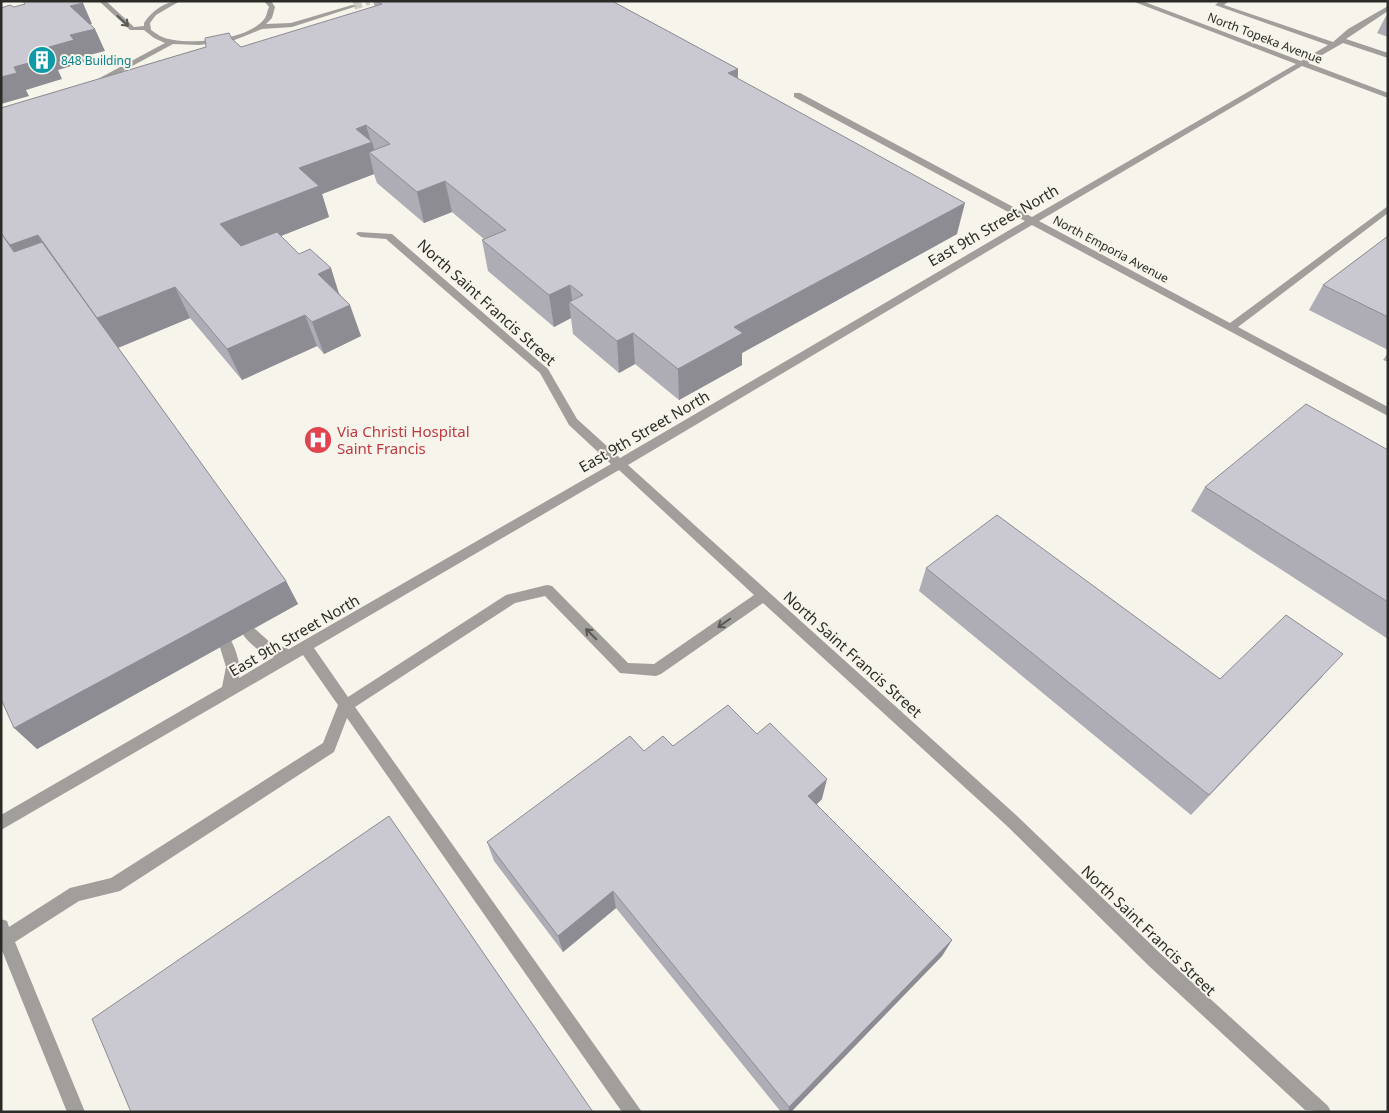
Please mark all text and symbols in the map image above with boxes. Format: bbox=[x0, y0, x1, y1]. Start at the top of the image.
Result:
street label: North Topeka Avenue bbox=[1205, 8, 1325, 68]
one-way arrow bbox=[116, 15, 129, 27]
building icon: 848 Building bbox=[27, 45, 57, 75]
place label: 848 Building bbox=[61, 52, 131, 69]
street label: East 9th Street North bbox=[924, 179, 1062, 271]
street label: North Emporia Avenue bbox=[1050, 211, 1172, 287]
street label: North Saint Francis Street bbox=[414, 234, 561, 370]
street label: East 9th Street North bbox=[575, 385, 713, 477]
place label: Via Christi Hospital Saint Francis bbox=[337, 421, 470, 458]
hospital icon: Via Christi Hospital Saint Francis bbox=[303, 425, 333, 455]
street label: North Saint Francis Street bbox=[780, 586, 927, 722]
street label: East 9th Street North bbox=[225, 589, 363, 681]
one-way arrow bbox=[717, 618, 731, 628]
one-way arrow bbox=[584, 628, 597, 640]
street label: North Saint Francis Street bbox=[1077, 860, 1221, 1000]

